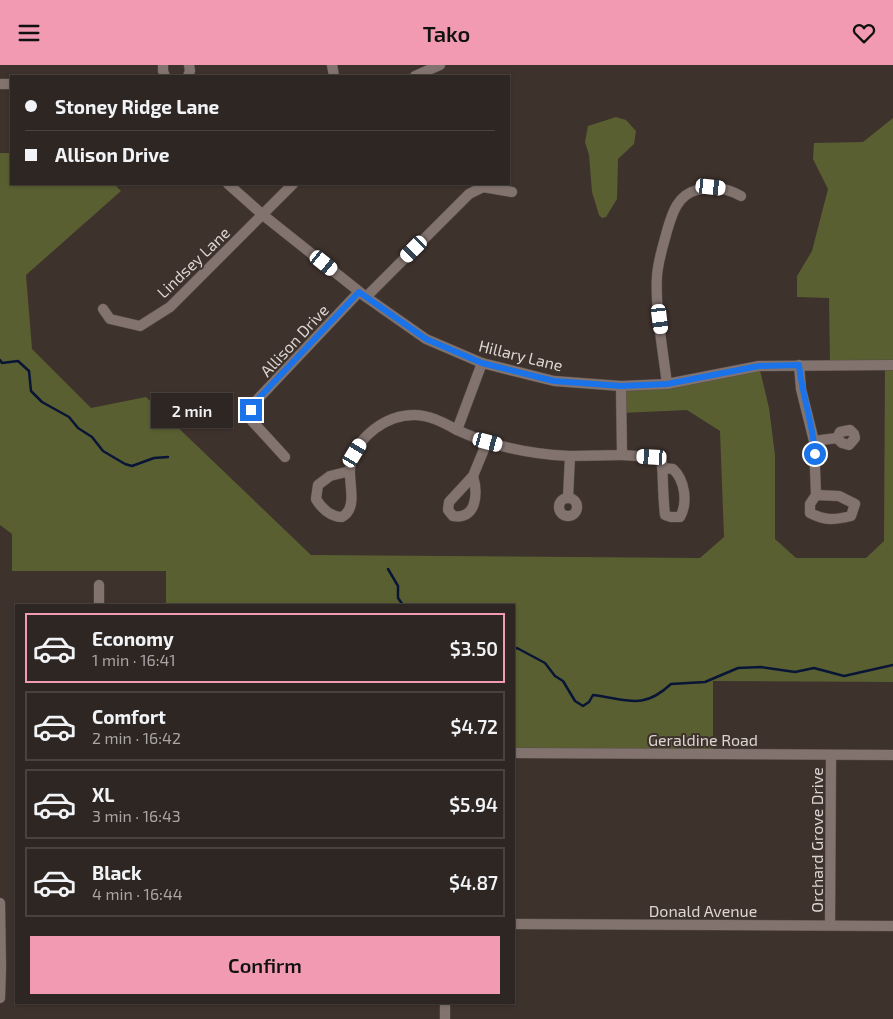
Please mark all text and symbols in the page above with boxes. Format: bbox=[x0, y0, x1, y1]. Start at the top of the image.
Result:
icon: menu bbox=[15, 19, 43, 47]
icon: heart bbox=[850, 19, 878, 47]
text: Tako bbox=[423, 20, 470, 46]
text: Stoney Ridge Lane bbox=[55, 95, 219, 118]
text: Allison Drive bbox=[55, 143, 170, 166]
car bbox=[695, 178, 726, 196]
street label: Lindsey Lane bbox=[153, 223, 233, 301]
car bbox=[398, 233, 429, 265]
car bbox=[307, 248, 340, 278]
street label: Allison Drive bbox=[256, 300, 332, 380]
car bbox=[650, 303, 669, 335]
street label: Hillary Lane bbox=[477, 335, 565, 375]
callout: 2 min bbox=[151, 393, 234, 427]
route end bbox=[240, 399, 262, 421]
text: 2 min bbox=[172, 401, 212, 420]
car bbox=[471, 431, 504, 453]
car bbox=[340, 436, 369, 470]
route start bbox=[804, 443, 826, 465]
car bbox=[636, 449, 667, 465]
icon: car bbox=[32, 626, 77, 671]
text: Economy bbox=[92, 627, 174, 650]
text: $3.50 bbox=[450, 637, 498, 660]
text: 1 min · 16:41 bbox=[92, 650, 176, 669]
icon: car bbox=[32, 704, 77, 749]
text: Comfort bbox=[92, 705, 166, 728]
text: $4.72 bbox=[451, 715, 498, 738]
text: 2 min · 16:42 bbox=[92, 728, 181, 747]
street label: Geraldine Road bbox=[648, 730, 758, 749]
street label: Orchard Grove Drive bbox=[807, 767, 826, 913]
icon: car bbox=[32, 782, 77, 827]
text: XL bbox=[92, 783, 114, 806]
text: $5.94 bbox=[449, 793, 498, 816]
text: 3 min · 16:43 bbox=[92, 806, 181, 825]
icon: car bbox=[32, 860, 77, 905]
text: Black bbox=[92, 861, 142, 884]
text: $4.87 bbox=[449, 871, 498, 894]
text: 4 min · 16:44 bbox=[92, 884, 183, 903]
street label: Donald Avenue bbox=[649, 901, 757, 920]
button: Confirm bbox=[30, 936, 500, 994]

